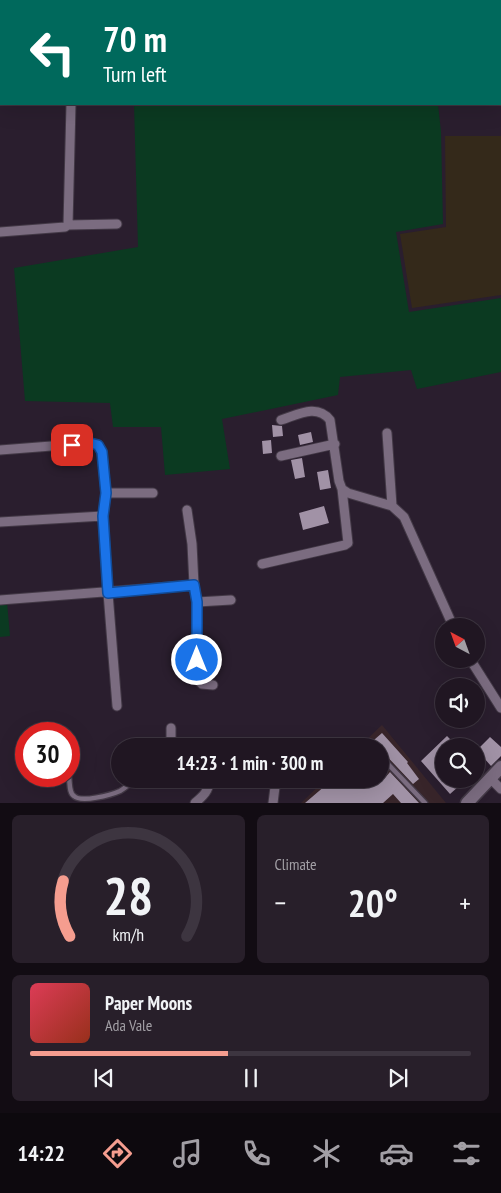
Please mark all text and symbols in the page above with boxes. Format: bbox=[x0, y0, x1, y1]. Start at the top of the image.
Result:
text: 70 m bbox=[103, 16, 167, 62]
icon: left bbox=[20, 20, 85, 85]
text: Turn left bbox=[103, 60, 167, 88]
pin bbox=[51, 424, 93, 466]
icon: arrive bbox=[58, 431, 86, 459]
north arrow bbox=[435, 618, 485, 668]
map controls bbox=[435, 618, 485, 788]
position arrow bbox=[170, 633, 222, 685]
button: sound bbox=[435, 678, 485, 728]
speed limit sign: 30 bbox=[15, 722, 80, 787]
button: search bbox=[435, 738, 485, 788]
text: 14:23 · 1 min · 300 m bbox=[177, 751, 323, 775]
text: Climate bbox=[275, 854, 317, 874]
text: 28 bbox=[103, 862, 153, 929]
text: 20° bbox=[348, 878, 398, 927]
text: − bbox=[275, 884, 286, 921]
text: + bbox=[459, 884, 471, 921]
text: km/h bbox=[112, 923, 144, 946]
text: Paper Moons bbox=[105, 991, 192, 1015]
text: Ada Vale bbox=[105, 1015, 152, 1035]
icon: previous bbox=[90, 1064, 118, 1092]
icon: pause bbox=[237, 1064, 265, 1092]
icon: next bbox=[384, 1064, 412, 1092]
icon: directions bbox=[100, 1136, 135, 1171]
icon: music bbox=[170, 1136, 205, 1171]
icon: phone bbox=[239, 1136, 274, 1171]
icon: climate bbox=[309, 1136, 344, 1171]
icon: car bbox=[379, 1136, 414, 1171]
icon: filters bbox=[449, 1136, 484, 1171]
text: 14:22 bbox=[17, 1139, 65, 1167]

